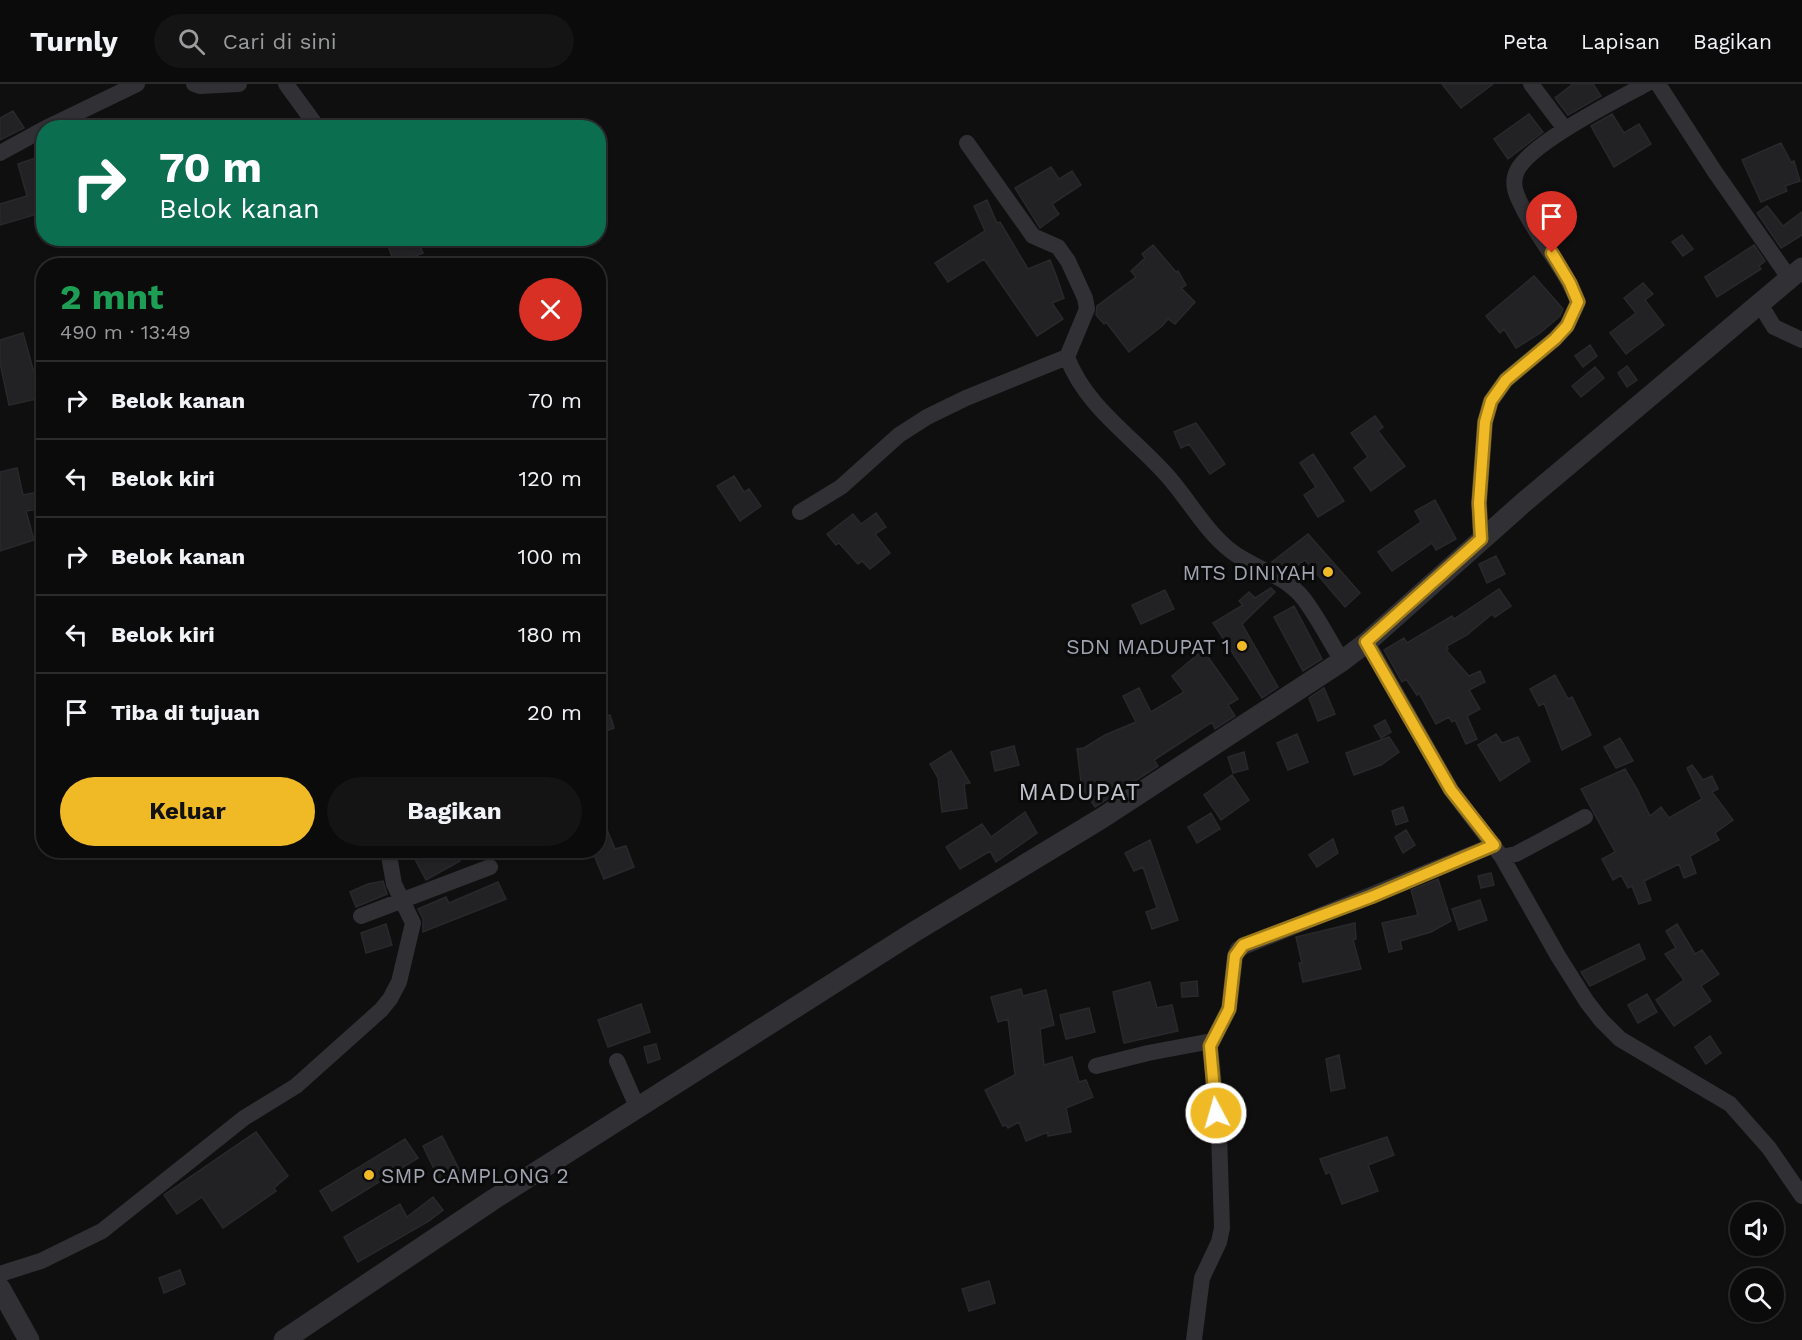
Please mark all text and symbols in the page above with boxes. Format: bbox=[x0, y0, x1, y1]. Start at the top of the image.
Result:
search box bbox=[154, 14, 574, 68]
text: Turnly bbox=[30, 25, 118, 58]
icon: search bbox=[175, 25, 208, 58]
text: Cari di sini bbox=[223, 29, 337, 54]
text: Peta bbox=[1503, 29, 1548, 54]
text: Lapisan bbox=[1581, 29, 1660, 54]
text: Bagikan bbox=[1693, 29, 1772, 54]
text: 70 m bbox=[159, 143, 262, 192]
icon: right bbox=[60, 144, 138, 222]
pin bbox=[1526, 191, 1577, 253]
text: Belok kanan bbox=[159, 193, 320, 225]
icon: arrive bbox=[1535, 200, 1568, 233]
text: 2 mnt bbox=[60, 276, 164, 318]
button: close bbox=[519, 278, 582, 341]
text: 490 m · 13:49 bbox=[60, 320, 191, 344]
icon: right bbox=[60, 384, 93, 417]
text: Belok kanan bbox=[111, 388, 245, 413]
text: 70 m bbox=[528, 388, 582, 413]
icon: left bbox=[60, 462, 93, 495]
text: Belok kiri bbox=[111, 466, 215, 491]
text: 120 m bbox=[518, 466, 582, 491]
icon: right bbox=[60, 540, 93, 573]
text: Belok kanan bbox=[111, 544, 245, 569]
text: 100 m bbox=[518, 544, 582, 569]
place label: MTS DINIYAH bbox=[1182, 560, 1316, 585]
marker: MTS DINIYAH bbox=[1321, 565, 1335, 579]
icon: left bbox=[60, 618, 93, 651]
text: Belok kiri bbox=[111, 622, 215, 647]
text: 180 m bbox=[518, 622, 582, 647]
place label: SDN MADUPAT 1 bbox=[1066, 634, 1230, 659]
marker: SDN MADUPAT 1 bbox=[1235, 639, 1249, 653]
icon: arrive bbox=[60, 696, 93, 729]
text: Tiba di tujuan bbox=[111, 700, 260, 725]
text: 20 m bbox=[527, 700, 582, 725]
button: Keluar bbox=[60, 777, 315, 846]
button: Bagikan bbox=[327, 777, 582, 846]
district label: MADUPAT bbox=[1019, 778, 1141, 806]
position arrow bbox=[1184, 1081, 1248, 1145]
place label: SMP CAMPLONG 2 bbox=[381, 1163, 569, 1188]
marker: SMP CAMPLONG 2 bbox=[362, 1168, 376, 1182]
map controls bbox=[1730, 1202, 1784, 1322]
button: sound bbox=[1730, 1202, 1784, 1256]
button: search bbox=[1730, 1268, 1784, 1322]

